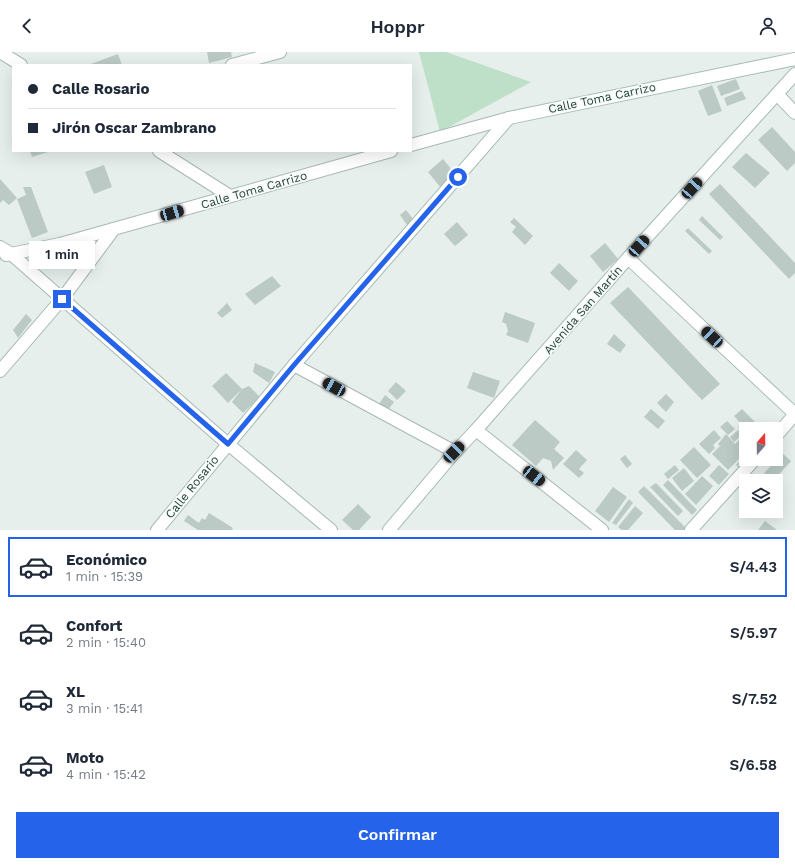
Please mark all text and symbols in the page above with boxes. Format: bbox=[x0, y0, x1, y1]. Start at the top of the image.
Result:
icon: back bbox=[16, 15, 38, 37]
icon: person bbox=[757, 15, 779, 37]
text: Hoppr bbox=[370, 16, 425, 37]
text: Calle Rosario bbox=[52, 80, 149, 98]
street label: Calle Toma Carrizo bbox=[547, 80, 657, 116]
text: Jirón Oscar Zambrano bbox=[52, 119, 216, 137]
street label: Calle Toma Carrizo bbox=[199, 168, 309, 212]
route start bbox=[449, 168, 467, 186]
car bbox=[680, 175, 704, 201]
car bbox=[159, 204, 185, 222]
car bbox=[627, 233, 651, 259]
callout: 1 min bbox=[29, 241, 95, 269]
text: 1 min bbox=[45, 247, 79, 262]
street label: Avenida San Martín bbox=[541, 263, 625, 357]
route end bbox=[53, 290, 71, 308]
car bbox=[699, 324, 725, 350]
car bbox=[321, 376, 347, 398]
north arrow bbox=[739, 422, 783, 466]
map controls bbox=[739, 422, 783, 518]
car bbox=[441, 439, 467, 465]
street label: Calle Rosario bbox=[162, 453, 222, 521]
car bbox=[521, 464, 547, 488]
button: layers bbox=[739, 474, 783, 518]
icon: car bbox=[18, 549, 54, 585]
text: Económico bbox=[66, 551, 147, 569]
text: S/4.43 bbox=[730, 558, 777, 576]
text: 1 min · 15:39 bbox=[66, 569, 143, 584]
icon: car bbox=[18, 615, 54, 651]
text: Confort bbox=[66, 617, 122, 635]
text: S/5.97 bbox=[730, 624, 777, 642]
text: 2 min · 15:40 bbox=[66, 635, 146, 650]
icon: car bbox=[18, 681, 54, 717]
text: XL bbox=[66, 683, 85, 701]
text: S/7.52 bbox=[732, 690, 777, 708]
text: 3 min · 15:41 bbox=[66, 701, 143, 716]
icon: car bbox=[18, 747, 54, 783]
text: Moto bbox=[66, 749, 104, 767]
text: S/6.58 bbox=[730, 756, 777, 774]
text: 4 min · 15:42 bbox=[66, 767, 146, 782]
button: Confirmar bbox=[16, 812, 779, 858]

